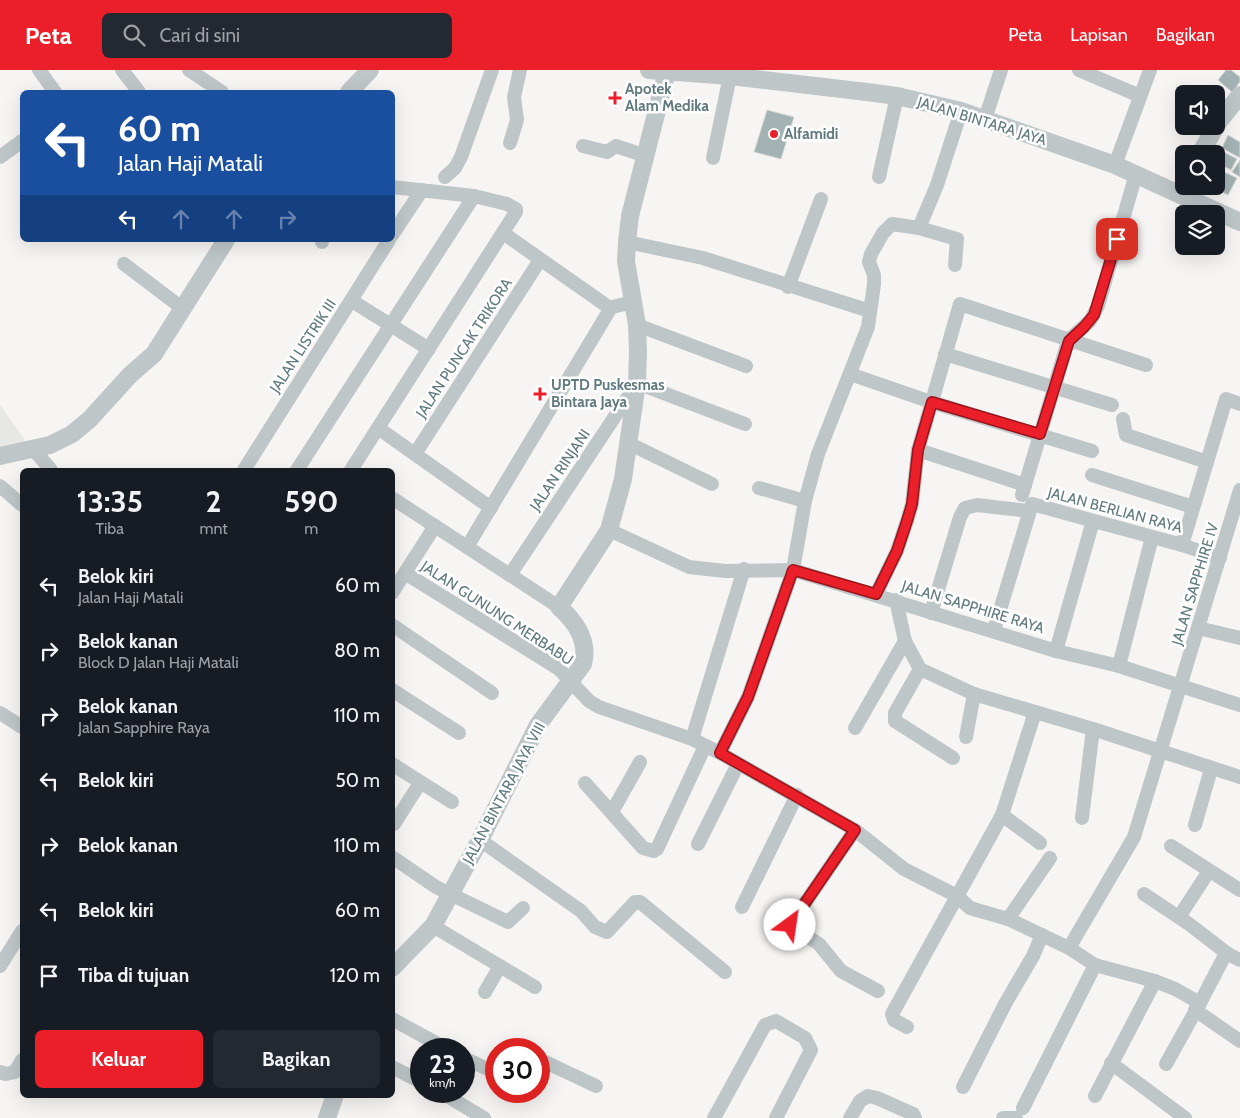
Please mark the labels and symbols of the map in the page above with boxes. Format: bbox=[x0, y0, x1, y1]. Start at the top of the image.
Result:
place label: Apotek Alam Medika bbox=[625, 80, 709, 115]
marker: Apotek Alam Medika bbox=[609, 92, 621, 104]
street label: JALAN BINTARA JAYA bbox=[914, 93, 1049, 149]
place label: Alfamidi bbox=[784, 125, 838, 143]
marker: Alfamidi bbox=[768, 128, 780, 140]
pin bbox=[1096, 218, 1138, 260]
street label: JALAN PUNCAK TRIKORA bbox=[412, 274, 516, 422]
street label: JALAN LISTRIK III bbox=[265, 296, 340, 397]
place label: UPTD Puskesmas Bintara Jaya bbox=[551, 376, 665, 411]
marker: UPTD Puskesmas Bintara Jaya bbox=[533, 387, 547, 401]
street label: JALAN RINJANI bbox=[526, 426, 594, 515]
street label: JALAN BERLIAN RAYA bbox=[1045, 483, 1185, 537]
street label: JALAN SAPPHIRE IV bbox=[1168, 520, 1222, 648]
street label: JALAN GUNUNG MERBABU bbox=[417, 557, 576, 669]
street label: JALAN SAPPHIRE RAYA bbox=[899, 576, 1047, 637]
street label: JALAN BINTARA JAYA VIII bbox=[458, 719, 549, 868]
position arrow bbox=[763, 898, 815, 950]
speed limit sign: 30 bbox=[485, 1038, 550, 1103]

